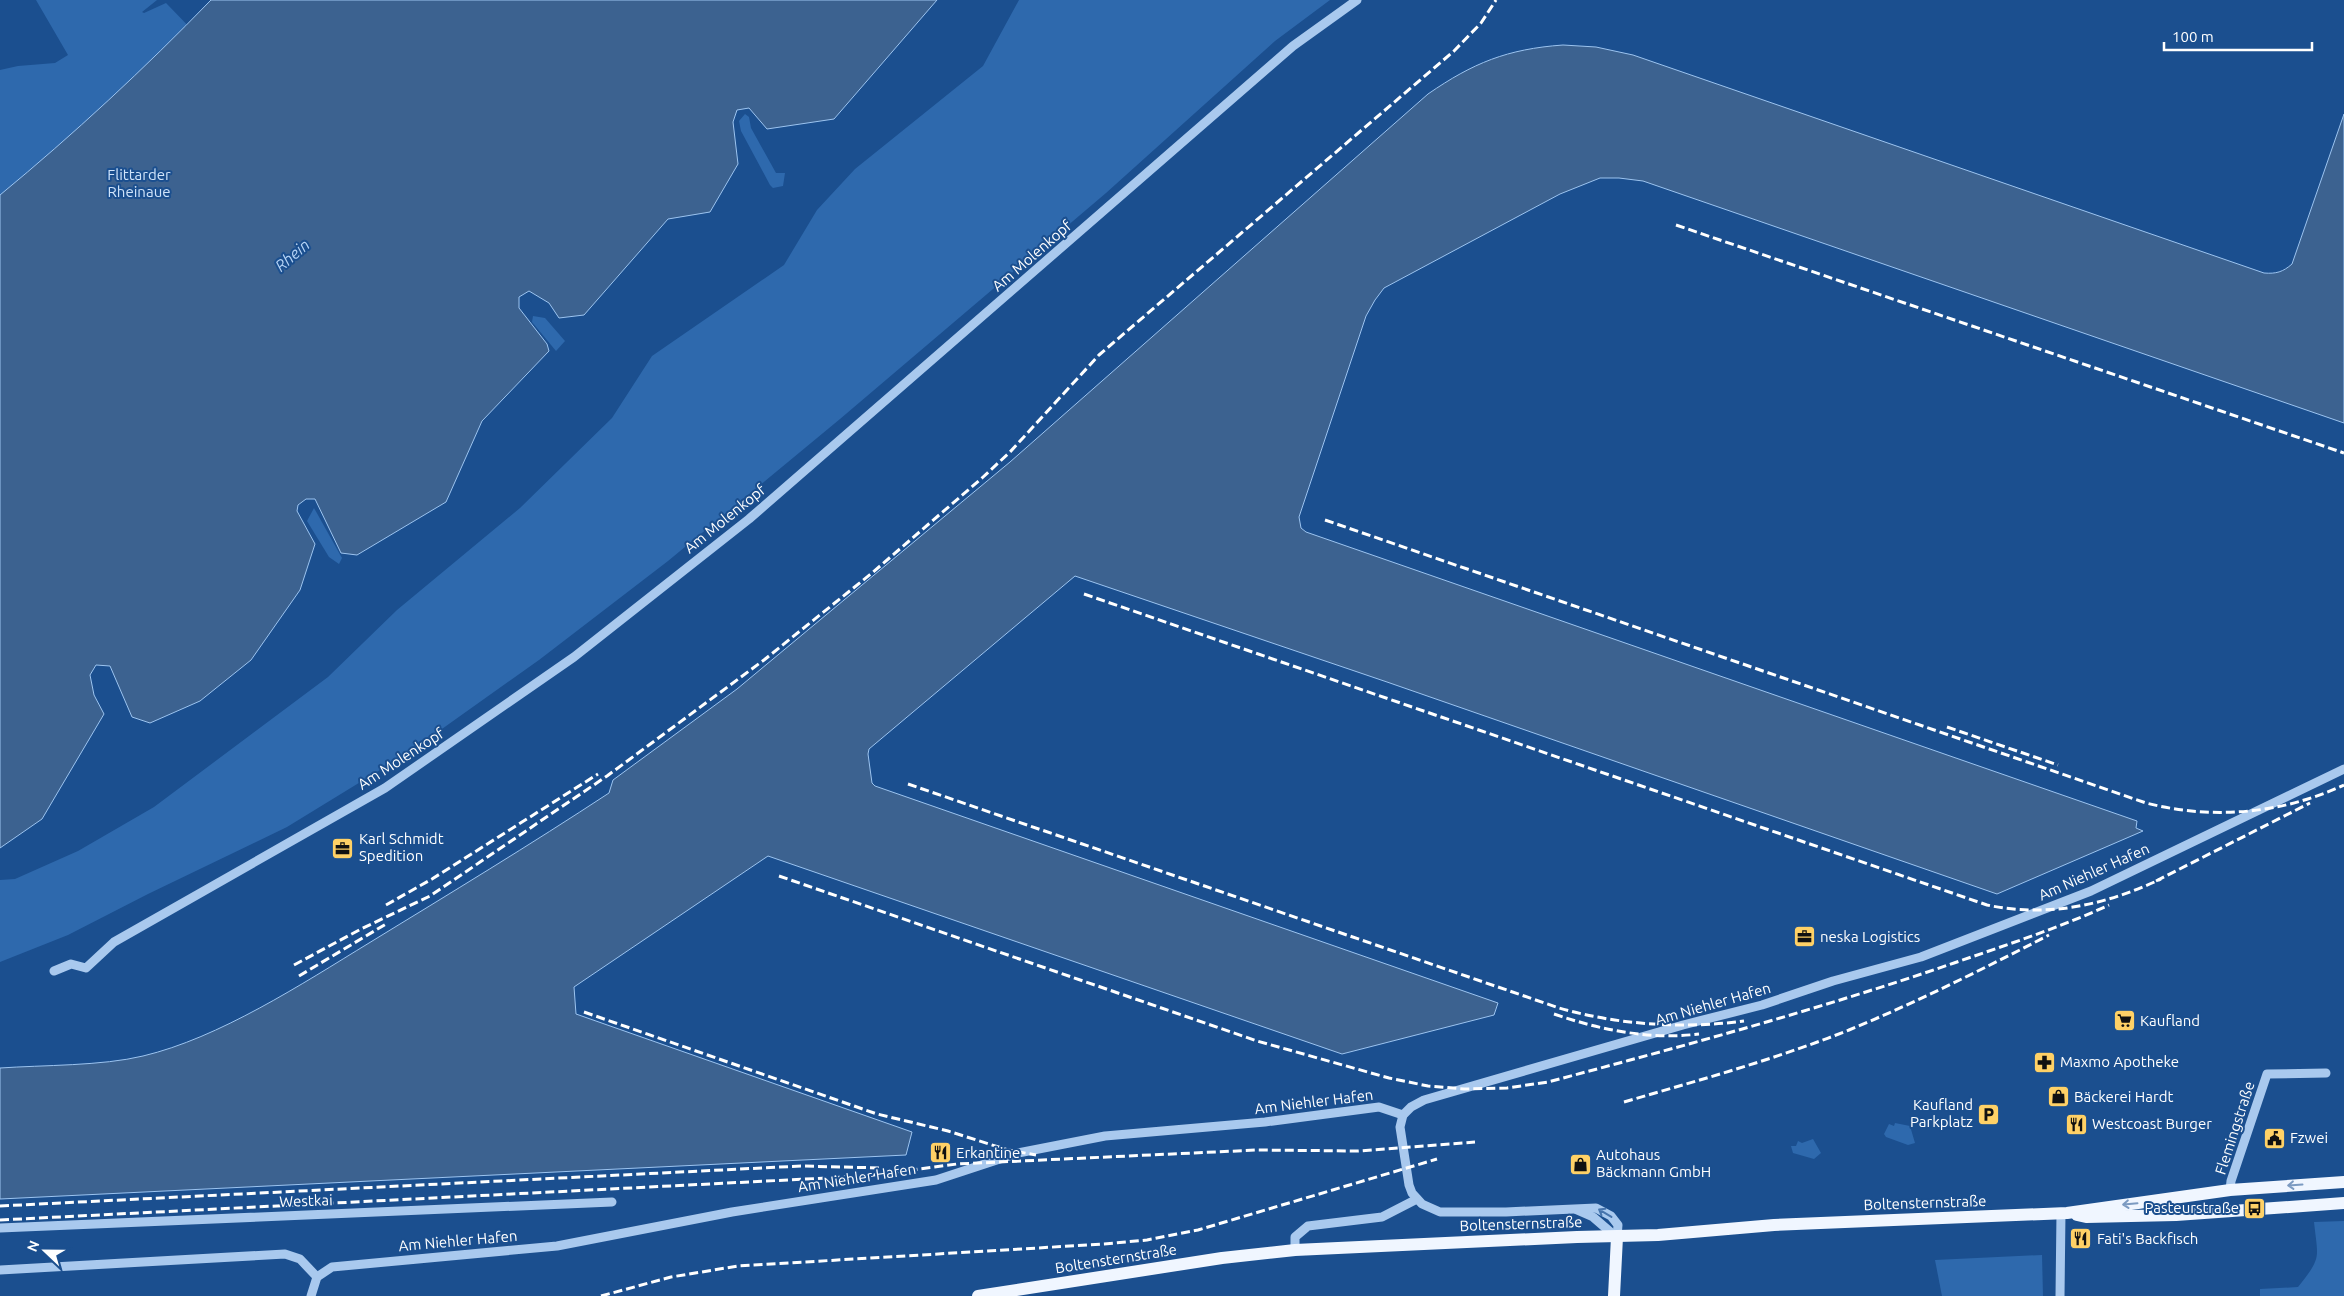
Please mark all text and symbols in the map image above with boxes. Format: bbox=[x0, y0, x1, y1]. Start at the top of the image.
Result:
scale bar bbox=[2164, 20, 2312, 52]
text: 100 m bbox=[2172, 28, 2214, 45]
park label: Flittarder Rheinaue bbox=[107, 166, 171, 200]
street label: Am Molenkopf bbox=[989, 216, 1075, 295]
water label: Rhein bbox=[271, 235, 313, 275]
street label: Am Molenkopf bbox=[681, 481, 769, 556]
street label: Am Molenkopf bbox=[354, 724, 447, 793]
place label: Karl Schmidt Spedition bbox=[359, 830, 444, 864]
office icon: Karl Schmidt Spedition bbox=[331, 836, 355, 860]
street label: Am Niehler Hafen bbox=[2036, 840, 2152, 904]
office icon: neska Logistics bbox=[1792, 925, 1816, 949]
place label: neska Logistics bbox=[1820, 928, 1920, 945]
street label: Am Niehler Hafen bbox=[1653, 979, 1773, 1028]
supermarket icon: Kaufland bbox=[2112, 1009, 2136, 1033]
place label: Kaufland bbox=[2140, 1012, 2200, 1029]
pharmacy icon: Maxmo Apotheke bbox=[2032, 1050, 2056, 1074]
place label: Maxmo Apotheke bbox=[2060, 1053, 2179, 1070]
street label: Flemingstraße bbox=[2211, 1079, 2258, 1177]
shop icon: Bäckerei Hardt bbox=[2046, 1085, 2070, 1109]
street label: Am Niehler Hafen bbox=[1254, 1086, 1374, 1117]
place label: Bäckerei Hardt bbox=[2074, 1088, 2173, 1105]
place label: Kaufland Parkplatz bbox=[1910, 1096, 1973, 1130]
parking icon: Kaufland Parkplatz bbox=[1977, 1102, 2001, 1126]
restaurant icon: Westcoast Burger bbox=[2064, 1112, 2088, 1136]
place label: Westcoast Burger bbox=[2092, 1115, 2212, 1132]
public building icon: Fzwei bbox=[2262, 1126, 2286, 1150]
place label: Fzwei bbox=[2290, 1129, 2328, 1146]
restaurant icon: Erkantine bbox=[928, 1141, 952, 1165]
place label: Erkantine bbox=[956, 1144, 1020, 1161]
place label: Autohaus Bäckmann GmbH bbox=[1596, 1146, 1711, 1180]
shop icon: Autohaus Bäckmann GmbH bbox=[1568, 1152, 1592, 1176]
street label: Am Niehler Hafen bbox=[797, 1160, 917, 1195]
one-way arrow bbox=[2288, 1181, 2304, 1190]
street label: Westkai bbox=[279, 1191, 333, 1210]
street label: Boltensternstraße bbox=[1863, 1192, 1987, 1213]
bus stop icon: Pasteurstraße bbox=[2243, 1196, 2267, 1220]
one-way arrow bbox=[2122, 1199, 2138, 1209]
place label: Pasteurstraße bbox=[2144, 1199, 2239, 1216]
one-way arrow bbox=[1599, 1208, 1613, 1218]
street label: Boltensternstraße bbox=[1459, 1213, 1583, 1234]
north arrow bbox=[20, 1226, 70, 1276]
street label: Am Niehler Hafen bbox=[398, 1227, 518, 1254]
restaurant icon: Fati's Backfisch bbox=[2069, 1227, 2093, 1251]
place label: Fati's Backfisch bbox=[2097, 1230, 2198, 1247]
text: N bbox=[24, 1238, 42, 1254]
street label: Boltensternstraße bbox=[1054, 1240, 1178, 1277]

